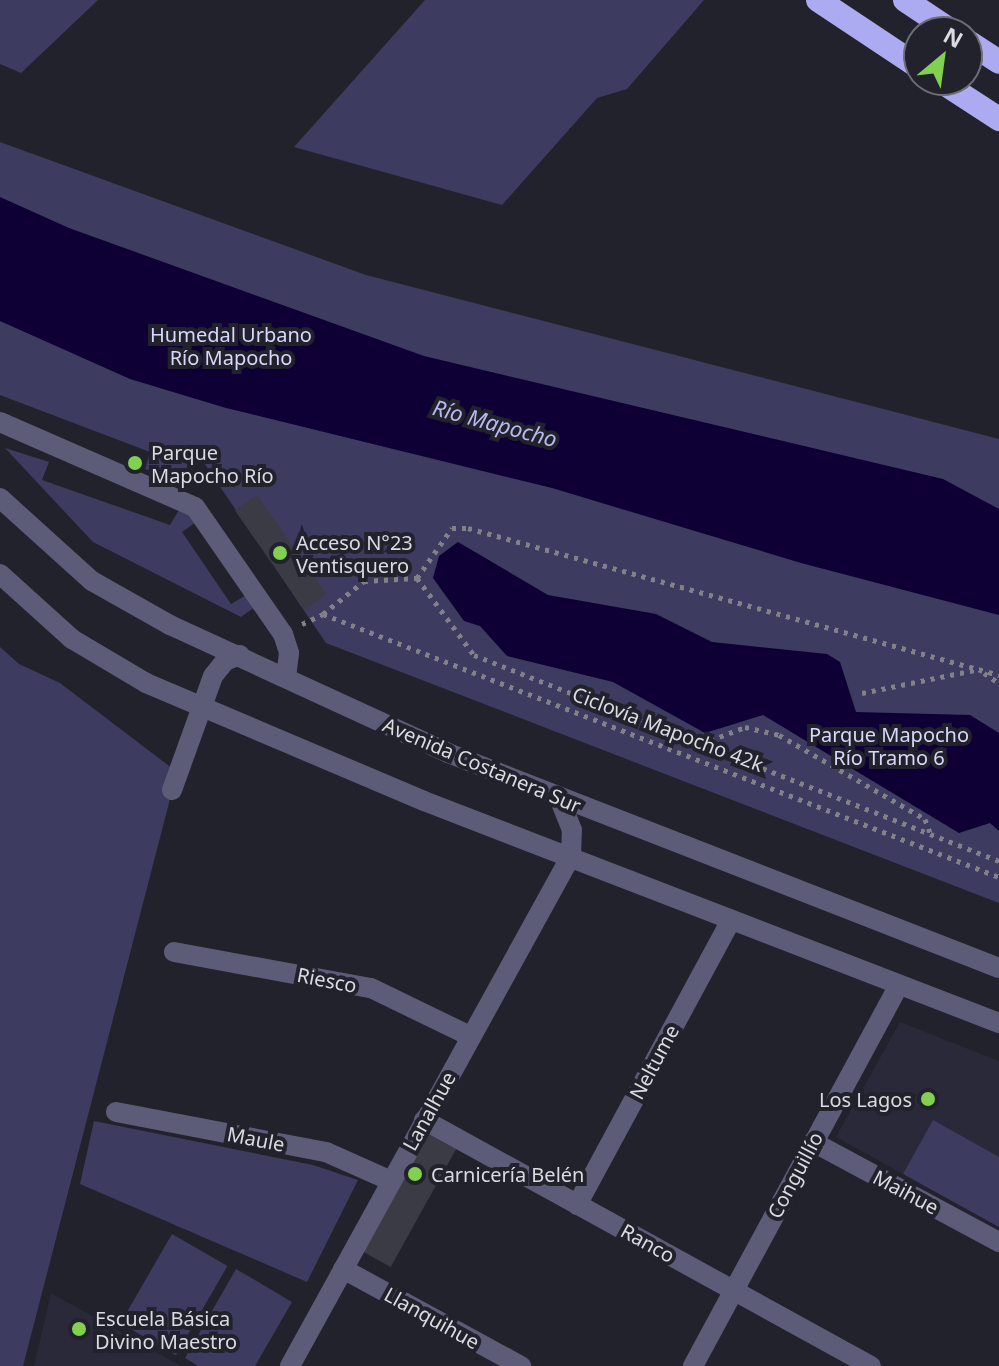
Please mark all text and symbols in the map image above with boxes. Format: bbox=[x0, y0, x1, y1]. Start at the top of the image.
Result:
north arrow bbox=[903, 16, 983, 96]
text: N bbox=[939, 19, 969, 54]
park label: Humedal Urbano Río Mapocho bbox=[150, 323, 312, 370]
water label: Río Mapocho bbox=[430, 394, 560, 452]
place label: Parque Mapocho Río bbox=[151, 440, 274, 487]
marker: Parque Mapocho Río bbox=[126, 454, 144, 472]
place label: Acceso N°23 Ventisquero bbox=[296, 530, 413, 577]
marker: Acceso N°23 Ventisquero bbox=[271, 544, 289, 562]
street label: Ciclovía Mapocho 42k bbox=[569, 681, 767, 777]
street label: Avenida Costanera Sur bbox=[379, 712, 585, 818]
park label: Parque Mapocho Río Tramo 6 bbox=[809, 722, 969, 769]
street label: Riesco bbox=[295, 962, 359, 998]
street label: Neltume bbox=[624, 1021, 684, 1103]
street label: Lanalhue bbox=[398, 1067, 460, 1155]
place label: Los Lagos bbox=[819, 1087, 912, 1111]
marker: Los Lagos bbox=[919, 1090, 937, 1108]
street label: Maule bbox=[225, 1122, 287, 1156]
street label: Conguillío bbox=[762, 1128, 828, 1222]
place label: Carnicería Belén bbox=[431, 1162, 584, 1186]
marker: Carnicería Belén bbox=[406, 1165, 424, 1183]
street label: Maihue bbox=[869, 1165, 943, 1219]
street label: Ranco bbox=[617, 1219, 679, 1267]
street label: Llanquihue bbox=[380, 1282, 484, 1354]
place label: Escuela Básica Divino Maestro bbox=[95, 1306, 237, 1353]
marker: Escuela Básica Divino Maestro bbox=[70, 1320, 88, 1338]

